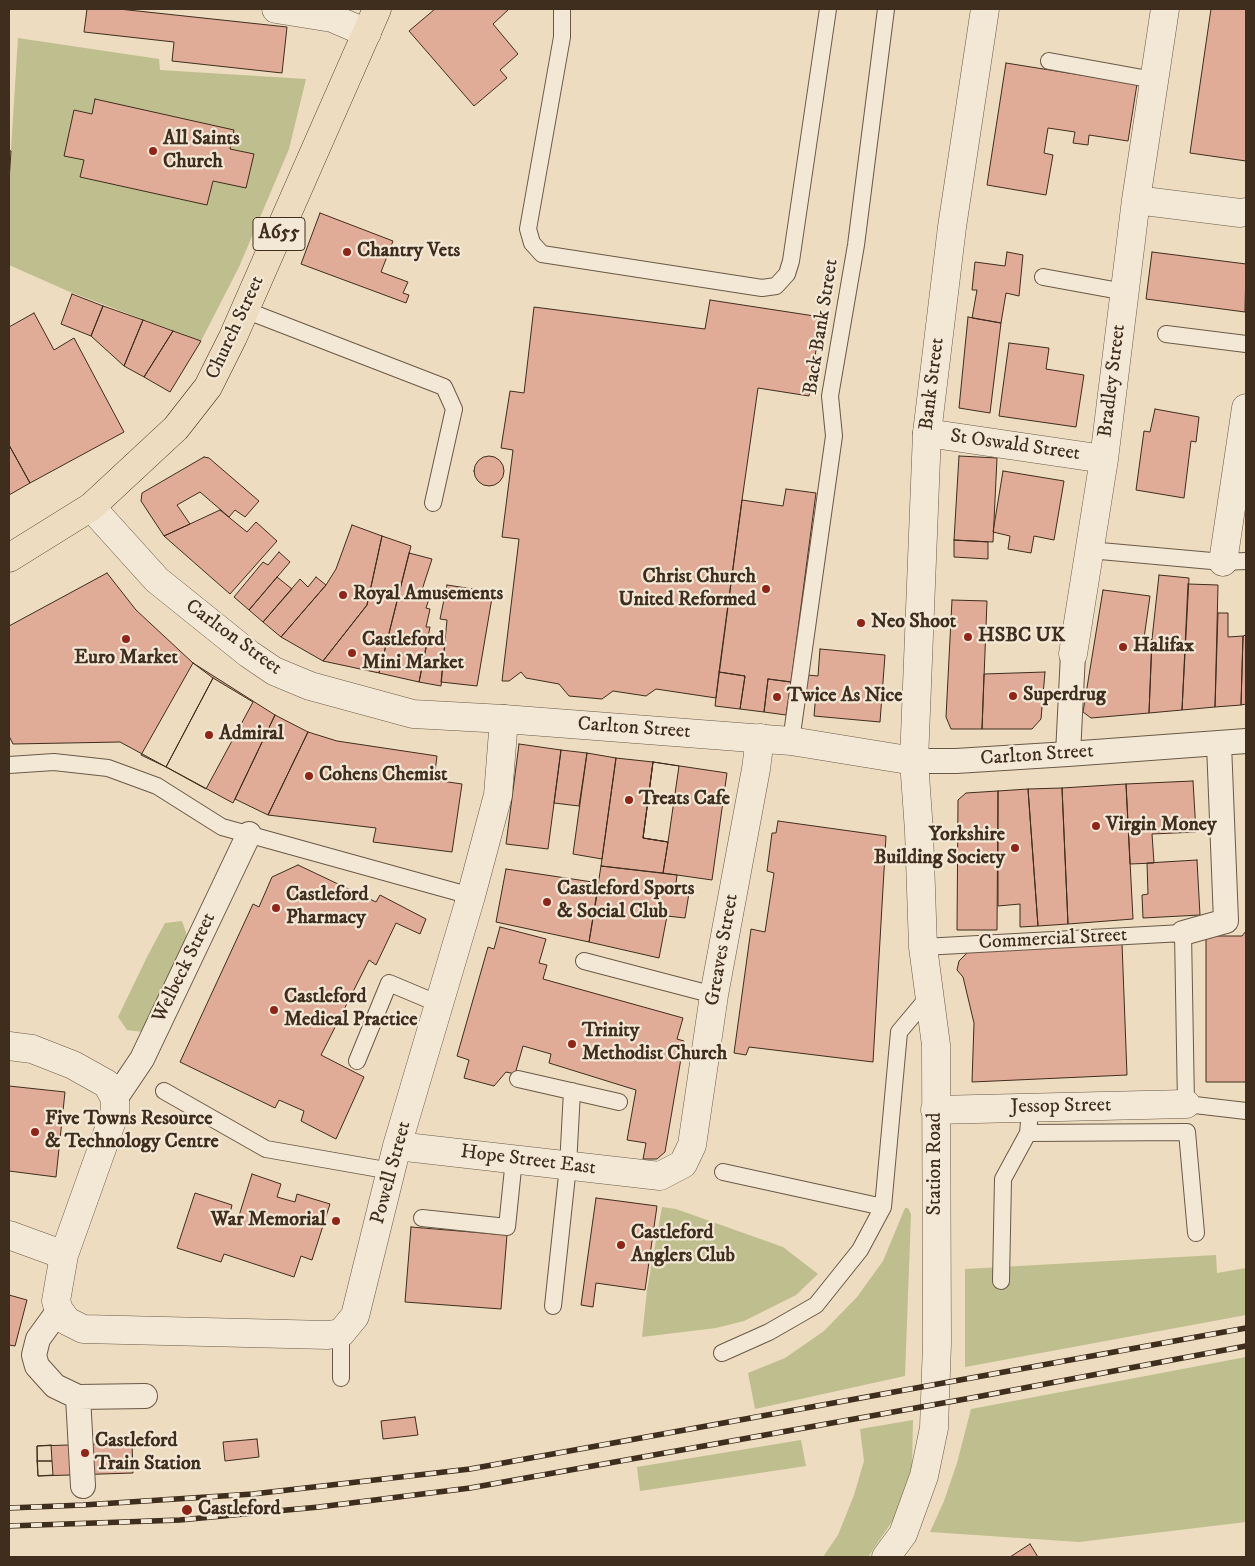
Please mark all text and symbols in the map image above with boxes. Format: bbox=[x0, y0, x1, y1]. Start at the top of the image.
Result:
place label: All Saints Church bbox=[163, 128, 240, 175]
marker: All Saints Church bbox=[147, 145, 159, 157]
road number: A655 bbox=[253, 218, 305, 250]
place label: Chantry Vets bbox=[357, 240, 460, 264]
marker: Chantry Vets bbox=[341, 246, 353, 258]
street label: Back Bank Street bbox=[799, 257, 845, 397]
street label: Church Street bbox=[202, 272, 270, 384]
street label: Bradley Street bbox=[1094, 323, 1132, 439]
street label: Bank Street bbox=[915, 336, 951, 432]
street label: St Oswald Street bbox=[949, 425, 1081, 467]
place label: Christ Church United Reformed bbox=[618, 566, 756, 613]
place label: Royal Amusements bbox=[353, 583, 503, 607]
marker: Christ Church United Reformed bbox=[760, 583, 772, 595]
marker: Royal Amusements bbox=[337, 589, 349, 601]
street label: Carlton Street bbox=[180, 595, 286, 681]
place label: Neo Shoot bbox=[871, 611, 956, 635]
marker: Neo Shoot bbox=[855, 617, 867, 629]
place label: HSBC UK bbox=[978, 625, 1065, 649]
place label: Castleford Mini Market bbox=[362, 629, 464, 676]
marker: HSBC UK bbox=[962, 631, 974, 643]
marker: Euro Market bbox=[120, 633, 132, 645]
place label: Halifax bbox=[1133, 635, 1194, 659]
marker: Halifax bbox=[1117, 641, 1129, 653]
place label: Euro Market bbox=[74, 647, 178, 671]
marker: Castleford Mini Market bbox=[346, 647, 358, 659]
place label: Superdrug bbox=[1023, 684, 1106, 708]
place label: Twice As Nice bbox=[787, 685, 902, 709]
marker: Superdrug bbox=[1007, 690, 1019, 702]
marker: Twice As Nice bbox=[771, 691, 783, 703]
street label: Carlton Street bbox=[577, 713, 691, 745]
place label: Admiral bbox=[219, 723, 284, 747]
marker: Admiral bbox=[203, 729, 215, 741]
street label: Carlton Street bbox=[980, 740, 1094, 772]
place label: Cohens Chemist bbox=[319, 764, 447, 788]
marker: Cohens Chemist bbox=[303, 770, 315, 782]
place label: Treats Cafe bbox=[639, 788, 730, 812]
marker: Treats Cafe bbox=[623, 794, 635, 806]
place label: Virgin Money bbox=[1106, 814, 1217, 838]
marker: Virgin Money bbox=[1090, 820, 1102, 832]
place label: Yorkshire Building Society bbox=[874, 824, 1005, 871]
marker: Yorkshire Building Society bbox=[1009, 842, 1021, 854]
place label: Castleford Sports & Social Club bbox=[557, 878, 694, 925]
place label: Castleford Pharmacy bbox=[286, 884, 368, 931]
street label: Greaves Street bbox=[701, 892, 745, 1008]
marker: Castleford Sports & Social Club bbox=[541, 896, 553, 908]
marker: Castleford Pharmacy bbox=[270, 902, 282, 914]
street label: Welbeck Street bbox=[148, 909, 222, 1027]
street label: Commercial Street bbox=[978, 924, 1128, 956]
place label: Castleford Medical Practice bbox=[284, 986, 417, 1033]
marker: Castleford Medical Practice bbox=[268, 1004, 280, 1016]
place label: Trinity Methodist Church bbox=[582, 1020, 727, 1067]
marker: Trinity Methodist Church bbox=[566, 1038, 578, 1050]
street label: Jessop Street bbox=[1010, 1094, 1112, 1120]
place label: Five Towns Resource & Technology Centre bbox=[45, 1108, 219, 1155]
street label: Station Road bbox=[924, 1113, 948, 1215]
street label: Powell Street bbox=[367, 1119, 417, 1227]
marker: Five Towns Resource & Technology Centre bbox=[29, 1126, 41, 1138]
street label: Hope Street East bbox=[459, 1141, 597, 1181]
place label: War Memorial bbox=[211, 1209, 326, 1233]
marker: War Memorial bbox=[330, 1215, 342, 1227]
place label: Castleford Anglers Club bbox=[631, 1222, 735, 1269]
marker: Castleford Anglers Club bbox=[615, 1239, 627, 1251]
place label: Castleford Train Station bbox=[95, 1430, 201, 1477]
marker: Castleford Train Station bbox=[79, 1447, 91, 1459]
place label: Castleford bbox=[198, 1498, 280, 1522]
marker: Castleford bbox=[180, 1503, 194, 1517]

